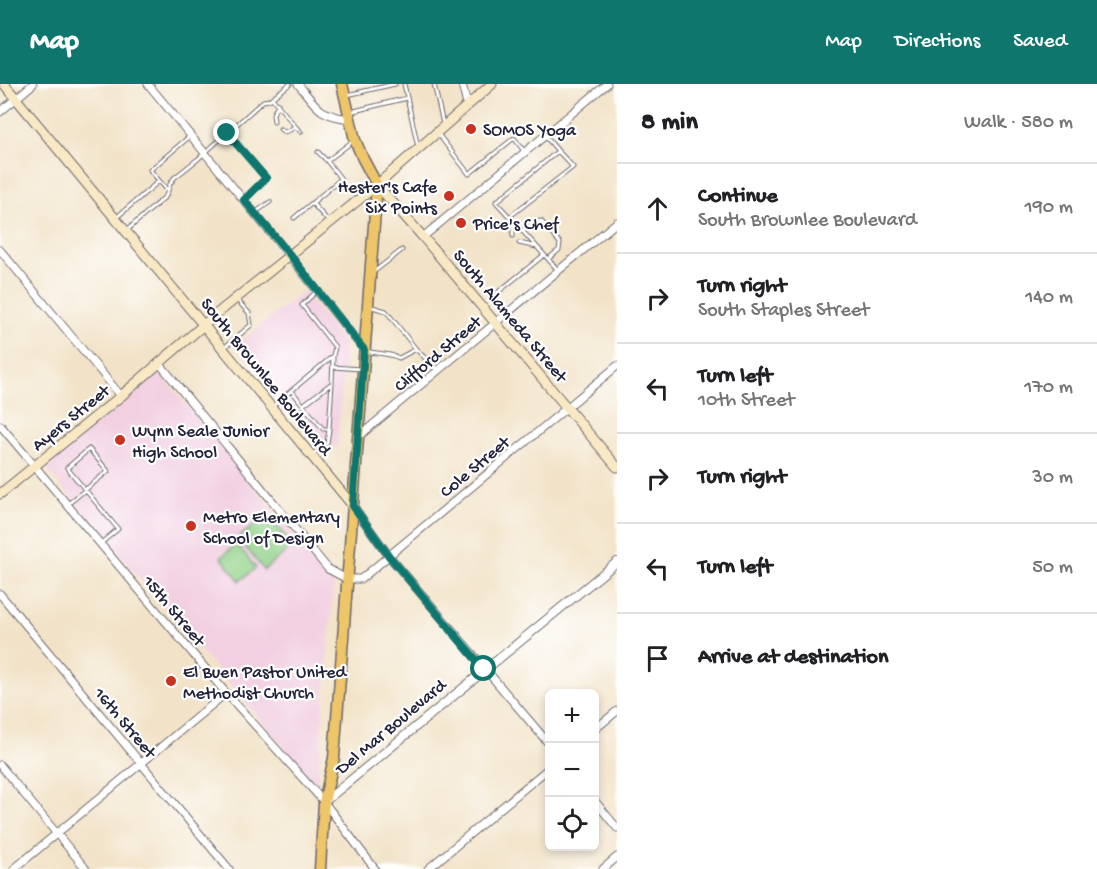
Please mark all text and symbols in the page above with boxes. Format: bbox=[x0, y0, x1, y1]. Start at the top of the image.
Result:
text: Map bbox=[30, 26, 79, 59]
text: Map bbox=[825, 30, 862, 55]
text: Directions bbox=[895, 30, 980, 55]
text: Saved bbox=[1013, 30, 1067, 55]
text: 8 min bbox=[641, 108, 698, 139]
text: Walk · 580 m bbox=[964, 112, 1073, 135]
route end bbox=[213, 119, 239, 145]
place label: SOMOS Yoga bbox=[483, 121, 577, 142]
marker: SOMOS Yoga bbox=[464, 122, 478, 136]
place label: Hester's Cafe Six Points bbox=[338, 178, 438, 220]
text: Continue bbox=[698, 184, 778, 210]
marker: Hester's Cafe Six Points bbox=[442, 189, 456, 203]
icon: ahead bbox=[641, 192, 674, 225]
text: 190 m bbox=[1025, 197, 1073, 220]
text: South Brownlee Boulevard bbox=[698, 210, 917, 233]
place label: Price's Chef bbox=[472, 215, 560, 236]
marker: Price's Chef bbox=[454, 216, 468, 230]
street label: South Alameda Street bbox=[447, 246, 572, 389]
text: Turn right bbox=[698, 274, 786, 300]
icon: right bbox=[641, 282, 674, 315]
text: 140 m bbox=[1025, 287, 1073, 310]
street label: South Brownlee Boulevard bbox=[195, 295, 336, 462]
text: South Staples Street bbox=[698, 300, 869, 323]
street label: Clifford Street bbox=[391, 311, 488, 397]
text: Turn left bbox=[698, 364, 772, 390]
icon: left bbox=[641, 372, 674, 405]
text: 170 m bbox=[1024, 377, 1073, 400]
street label: Ayers Street bbox=[28, 380, 116, 457]
text: 10th Street bbox=[698, 390, 794, 413]
place label: Wynn Seale Junior High School bbox=[132, 422, 270, 464]
street label: Cole Street bbox=[436, 432, 516, 503]
marker: Wynn Seale Junior High School bbox=[113, 433, 127, 447]
icon: right bbox=[641, 462, 674, 495]
text: Turn right bbox=[698, 465, 786, 491]
text: 30 m bbox=[1032, 467, 1073, 490]
place label: Metro Elementary School of Design bbox=[203, 508, 340, 550]
marker: Metro Elementary School of Design bbox=[184, 519, 198, 533]
icon: left bbox=[641, 552, 674, 585]
text: Turn left bbox=[698, 555, 772, 581]
text: 50 m bbox=[1032, 557, 1073, 580]
street label: 15th Street bbox=[137, 571, 210, 653]
icon: arrive bbox=[641, 642, 674, 675]
text: Arrive at destination bbox=[698, 645, 888, 671]
route start bbox=[470, 655, 496, 681]
place label: El Buen Pastor United Methodist Church bbox=[183, 663, 348, 705]
marker: El Buen Pastor United Methodist Church bbox=[164, 674, 178, 688]
street label: Del Mar Boulevard bbox=[331, 675, 452, 781]
street label: 16th Street bbox=[88, 683, 161, 764]
map controls bbox=[545, 689, 599, 851]
button: + bbox=[545, 689, 599, 743]
button: − bbox=[545, 743, 599, 797]
button: locate bbox=[545, 797, 599, 851]

